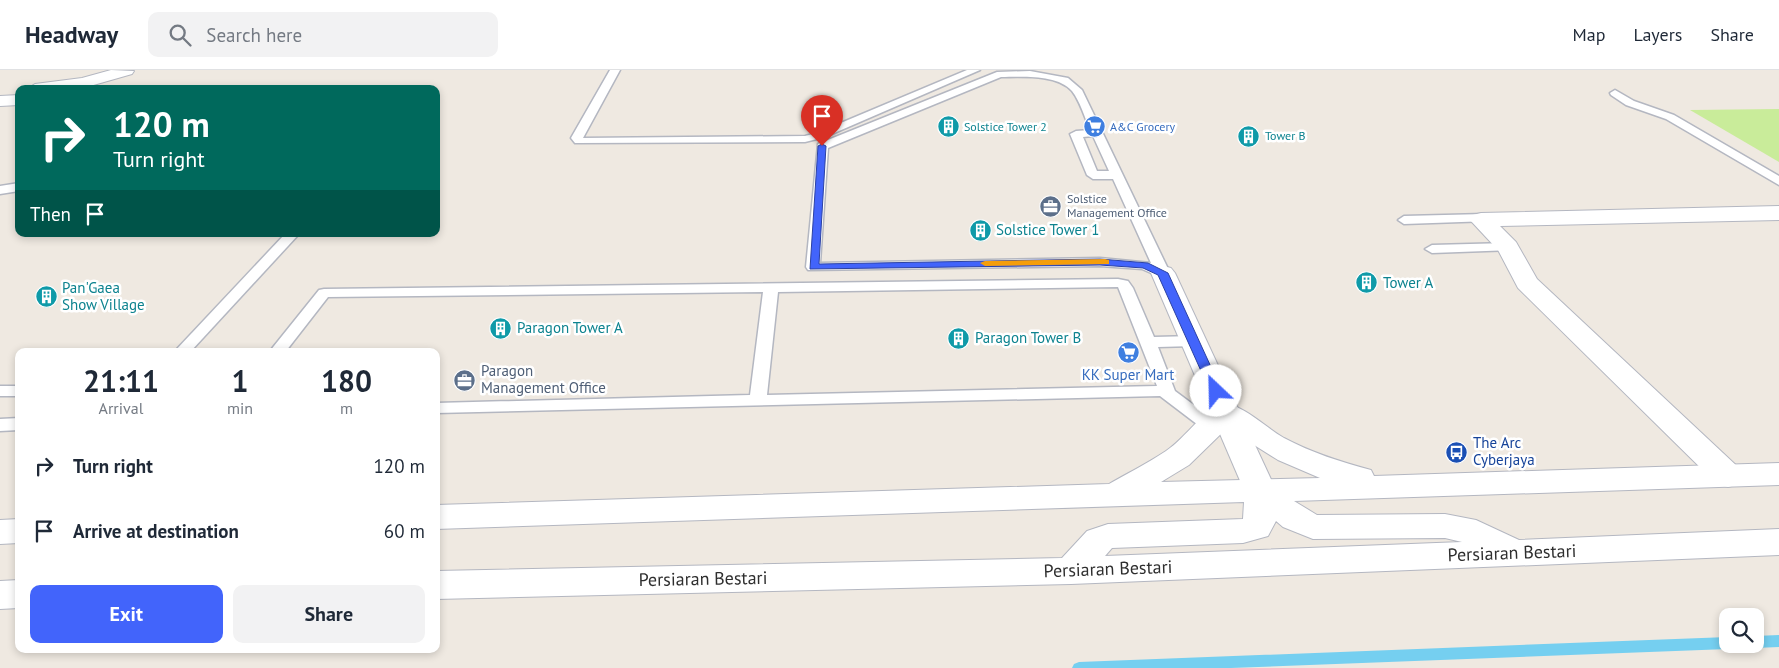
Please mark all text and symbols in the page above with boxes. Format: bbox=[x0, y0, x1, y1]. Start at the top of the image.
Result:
search box bbox=[148, 12, 498, 57]
text: Headway bbox=[25, 19, 118, 50]
icon: search bbox=[166, 21, 194, 49]
text: Search here bbox=[206, 23, 302, 47]
text: Map bbox=[1573, 23, 1605, 46]
text: Layers bbox=[1633, 23, 1682, 46]
text: Share bbox=[1710, 23, 1754, 46]
pin bbox=[801, 95, 843, 146]
text: 120 m bbox=[113, 101, 210, 147]
icon: arrive bbox=[808, 102, 836, 130]
icon: right bbox=[30, 105, 95, 170]
building icon: Solstice Tower 2 bbox=[936, 115, 960, 139]
supermarket icon: A&C Grocery bbox=[1082, 115, 1106, 139]
place label: Solstice Tower 2 bbox=[964, 119, 1047, 134]
place label: A&C Grocery bbox=[1110, 119, 1176, 134]
building icon: Tower B bbox=[1237, 124, 1261, 148]
place label: Tower B bbox=[1265, 128, 1306, 143]
text: Turn right bbox=[113, 145, 205, 173]
place label: Solstice Management Office bbox=[1067, 191, 1167, 220]
office icon: Solstice Management Office bbox=[1039, 194, 1063, 218]
icon: arrive bbox=[81, 200, 109, 228]
text: Then bbox=[30, 202, 71, 226]
building icon: Solstice Tower 1 bbox=[968, 218, 992, 242]
place label: Solstice Tower 1 bbox=[996, 220, 1099, 239]
building icon: Tower A bbox=[1355, 271, 1379, 295]
place label: Tower A bbox=[1383, 273, 1433, 292]
place label: Pan'Gaea Show Village bbox=[62, 278, 145, 314]
building icon: Pan'Gaea Show Village bbox=[34, 285, 58, 309]
building icon: Paragon Tower A bbox=[489, 316, 513, 340]
place label: Paragon Tower A bbox=[517, 318, 623, 337]
building icon: Paragon Tower B bbox=[947, 326, 971, 350]
place label: Paragon Tower B bbox=[975, 328, 1081, 347]
supermarket icon: KK Super Mart bbox=[1116, 340, 1140, 364]
text: 21:11 bbox=[83, 361, 159, 400]
text: 1 bbox=[232, 361, 249, 400]
text: 180 bbox=[321, 361, 372, 400]
place label: Paragon Management Office bbox=[481, 361, 606, 397]
position arrow bbox=[1189, 364, 1241, 416]
place label: KK Super Mart bbox=[1082, 365, 1174, 384]
office icon: Paragon Management Office bbox=[453, 368, 477, 392]
text: Arrival bbox=[99, 398, 143, 418]
text: min bbox=[227, 398, 253, 418]
text: m bbox=[340, 398, 353, 418]
place label: The Arc Cyberjaya bbox=[1473, 433, 1535, 469]
bus stop icon: The Arc Cyberjaya bbox=[1445, 440, 1469, 464]
icon: right bbox=[30, 452, 58, 480]
text: Turn right bbox=[73, 454, 153, 478]
text: 120 m bbox=[373, 454, 425, 478]
icon: arrive bbox=[30, 517, 58, 545]
text: Arrive at destination bbox=[73, 519, 239, 543]
text: 60 m bbox=[384, 519, 425, 543]
street label: Persiaran Bestari bbox=[1447, 539, 1577, 566]
street label: Persiaran Bestari bbox=[1043, 555, 1173, 582]
street label: Persiaran Bestari bbox=[638, 566, 768, 591]
button: Exit bbox=[30, 585, 223, 643]
button: Share bbox=[233, 585, 425, 643]
map controls bbox=[1719, 608, 1764, 653]
button: search bbox=[1719, 608, 1764, 653]

